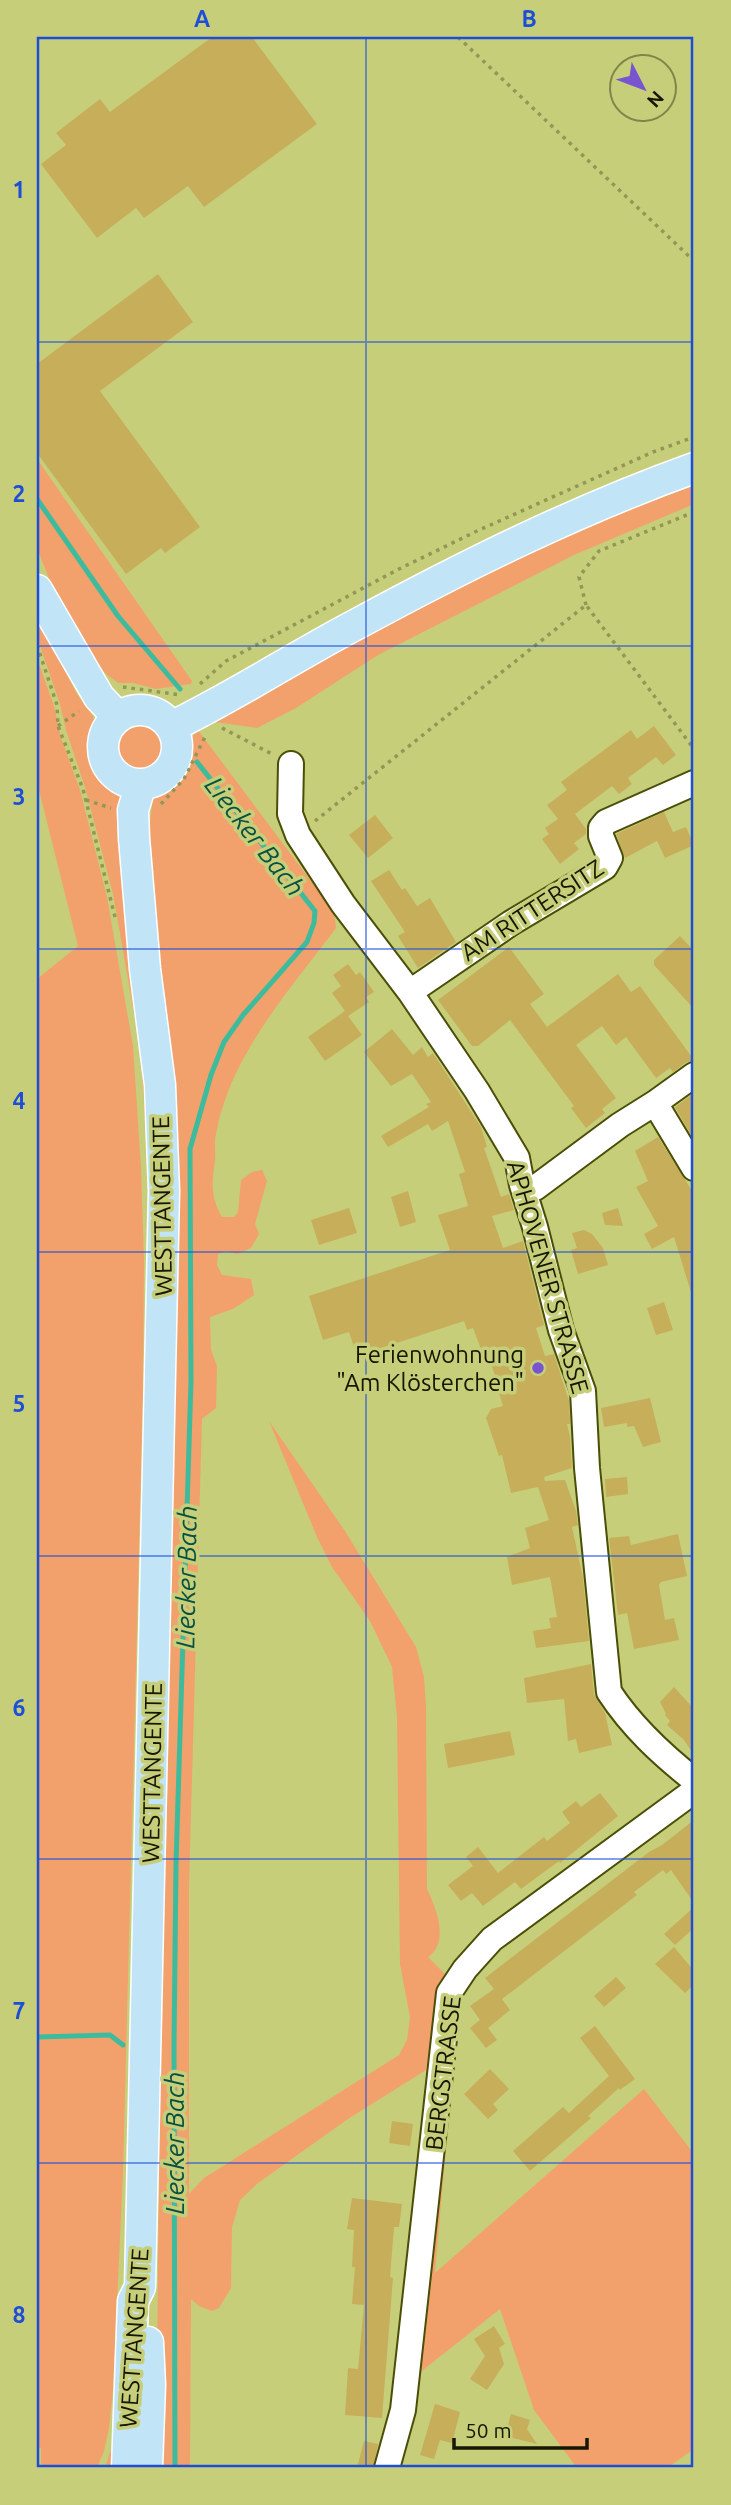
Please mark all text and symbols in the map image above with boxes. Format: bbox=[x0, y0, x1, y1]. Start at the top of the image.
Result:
text: A bbox=[194, 6, 210, 31]
text: B bbox=[521, 6, 537, 31]
north arrow bbox=[608, 52, 678, 122]
text: N bbox=[643, 87, 669, 112]
text: 1 bbox=[13, 177, 25, 202]
text: 2 bbox=[13, 481, 25, 506]
water label: Liecker Bach bbox=[200, 771, 310, 901]
text: 3 bbox=[13, 784, 25, 809]
street label: AM RITTERSITZ bbox=[456, 854, 608, 966]
text: 4 bbox=[13, 1088, 26, 1113]
street label: WESTTANGENTE bbox=[147, 1116, 177, 1296]
street label: APHOVENER STRASSE bbox=[502, 1157, 594, 1397]
place label: Ferienwohnung "Am Klösterchen" bbox=[336, 1341, 524, 1396]
marker: Ferienwohnung "Am Klösterchen" bbox=[530, 1360, 546, 1376]
text: 5 bbox=[13, 1391, 25, 1416]
water label: Liecker Bach bbox=[170, 1505, 202, 1649]
street label: WESTTANGENTE bbox=[137, 1683, 167, 1863]
text: 6 bbox=[13, 1695, 26, 1720]
street label: BERGSTRASSE bbox=[420, 1994, 466, 2152]
text: 7 bbox=[13, 1998, 25, 2023]
water label: Liecker Bach bbox=[160, 2071, 189, 2215]
street label: WESTTANGENTE bbox=[114, 2247, 154, 2429]
text: 8 bbox=[13, 2302, 25, 2327]
scale bar bbox=[454, 2407, 588, 2451]
text: 50 m bbox=[465, 2418, 512, 2442]

